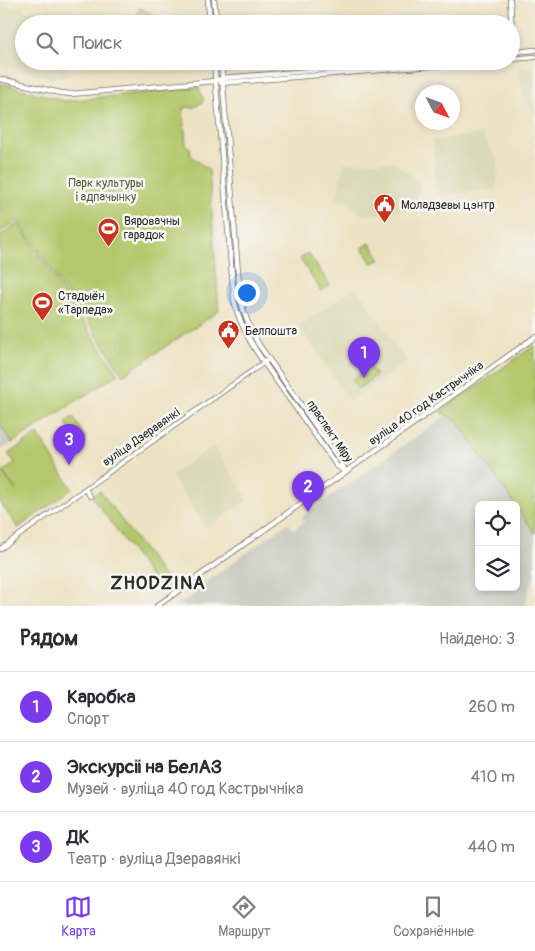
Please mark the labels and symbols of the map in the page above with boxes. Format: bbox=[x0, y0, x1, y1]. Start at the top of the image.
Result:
north arrow bbox=[415, 85, 460, 130]
park label: Парк культуры і адпачынку bbox=[69, 176, 144, 205]
public building icon: Моладзевы цэнтр bbox=[373, 193, 397, 224]
place label: Моладзевы цэнтр bbox=[401, 198, 495, 213]
place label: Вяровачны гарадок bbox=[124, 214, 180, 243]
sports icon: Вяровачны гарадок bbox=[96, 216, 120, 247]
your location bbox=[234, 280, 260, 306]
place label: Стадыён «Тарпеда» bbox=[58, 289, 113, 318]
sports icon: Стадыён «Тарпеда» bbox=[30, 291, 54, 322]
public building icon: Белпошта bbox=[217, 319, 241, 350]
place label: Белпошта bbox=[245, 324, 297, 339]
pin: 1 bbox=[348, 337, 380, 378]
street label: вуліца 40 год Кастрычніка bbox=[366, 358, 487, 449]
street label: праспект Міру bbox=[303, 397, 356, 465]
street label: вуліца Дзеравянкі bbox=[100, 405, 183, 470]
pin: 3 bbox=[53, 424, 85, 465]
pin: 2 bbox=[292, 471, 324, 512]
district label: ZHODZINA bbox=[110, 572, 206, 595]

